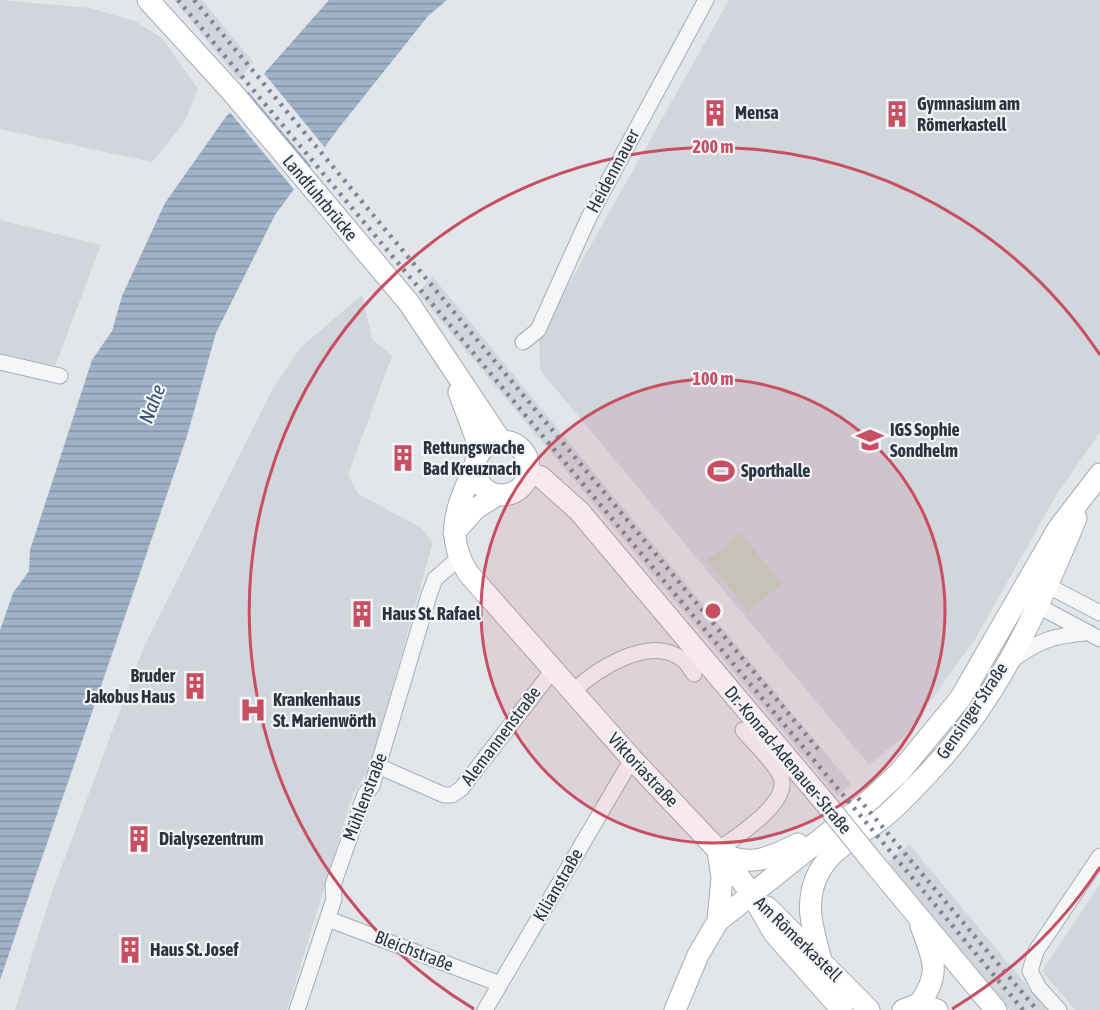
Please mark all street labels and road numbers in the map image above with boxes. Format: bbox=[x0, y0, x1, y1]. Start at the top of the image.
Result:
street label: Heidenmauer bbox=[582, 125, 644, 216]
street label: Landfuhrbrücke bbox=[279, 151, 362, 245]
street label: Gensinger Straße bbox=[932, 659, 1012, 763]
street label: Alemannenstraße bbox=[456, 682, 545, 789]
street label: Dr.-Konrad-Adenauer-Straße bbox=[720, 682, 856, 838]
street label: Viktoriastraße bbox=[604, 728, 683, 811]
street label: Mühlenstraße bbox=[338, 750, 391, 844]
street label: Kilianstraße bbox=[528, 845, 587, 925]
street label: Am Römerkastell bbox=[750, 892, 847, 986]
street label: Bleichstraße bbox=[372, 926, 456, 975]

